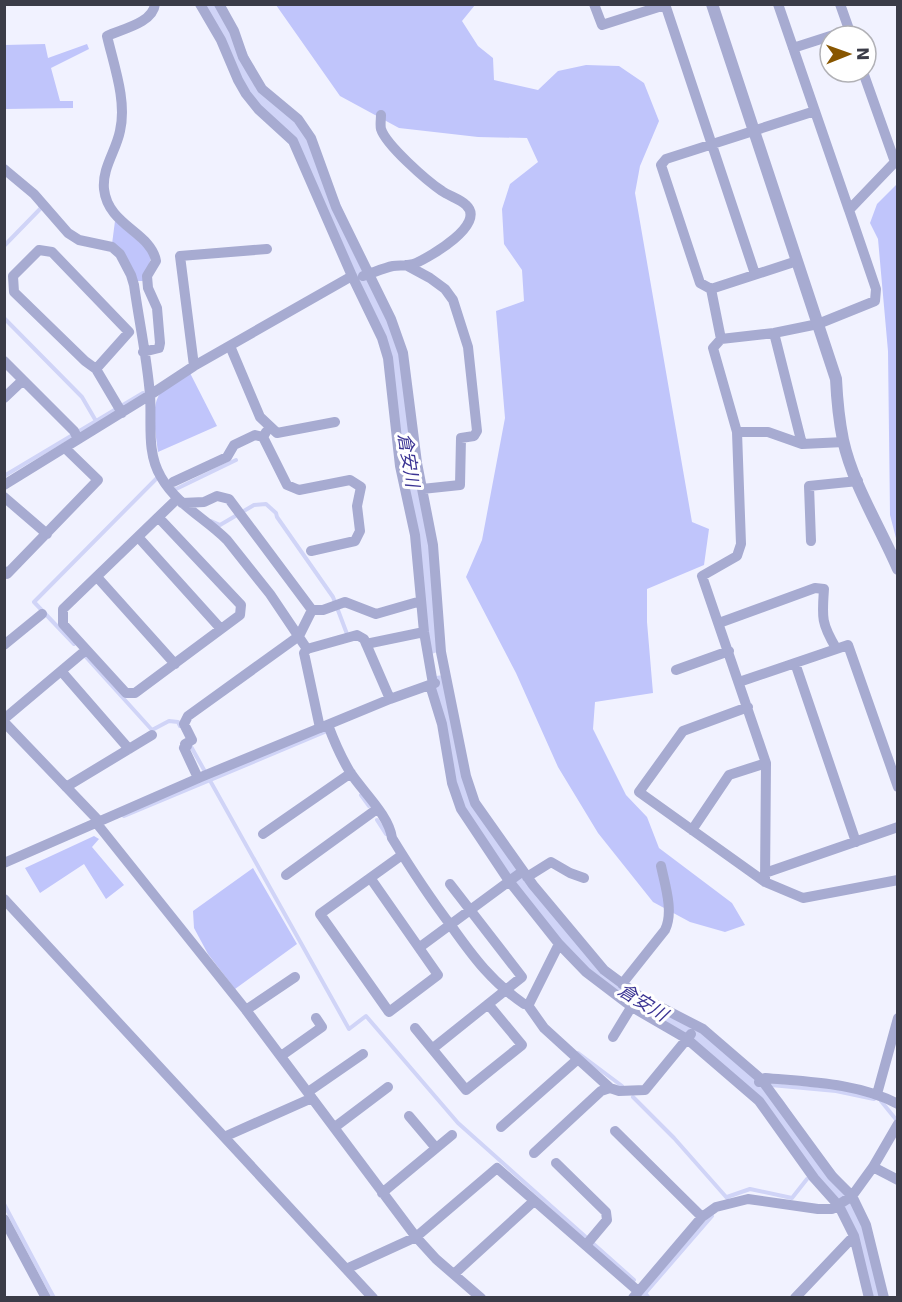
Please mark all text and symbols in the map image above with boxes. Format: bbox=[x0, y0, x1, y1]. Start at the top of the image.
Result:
north arrow bbox=[818, 24, 878, 84]
text: N bbox=[853, 47, 872, 61]
water label: 倉安川 bbox=[394, 432, 424, 490]
water label: 倉安川 bbox=[615, 979, 673, 1026]

